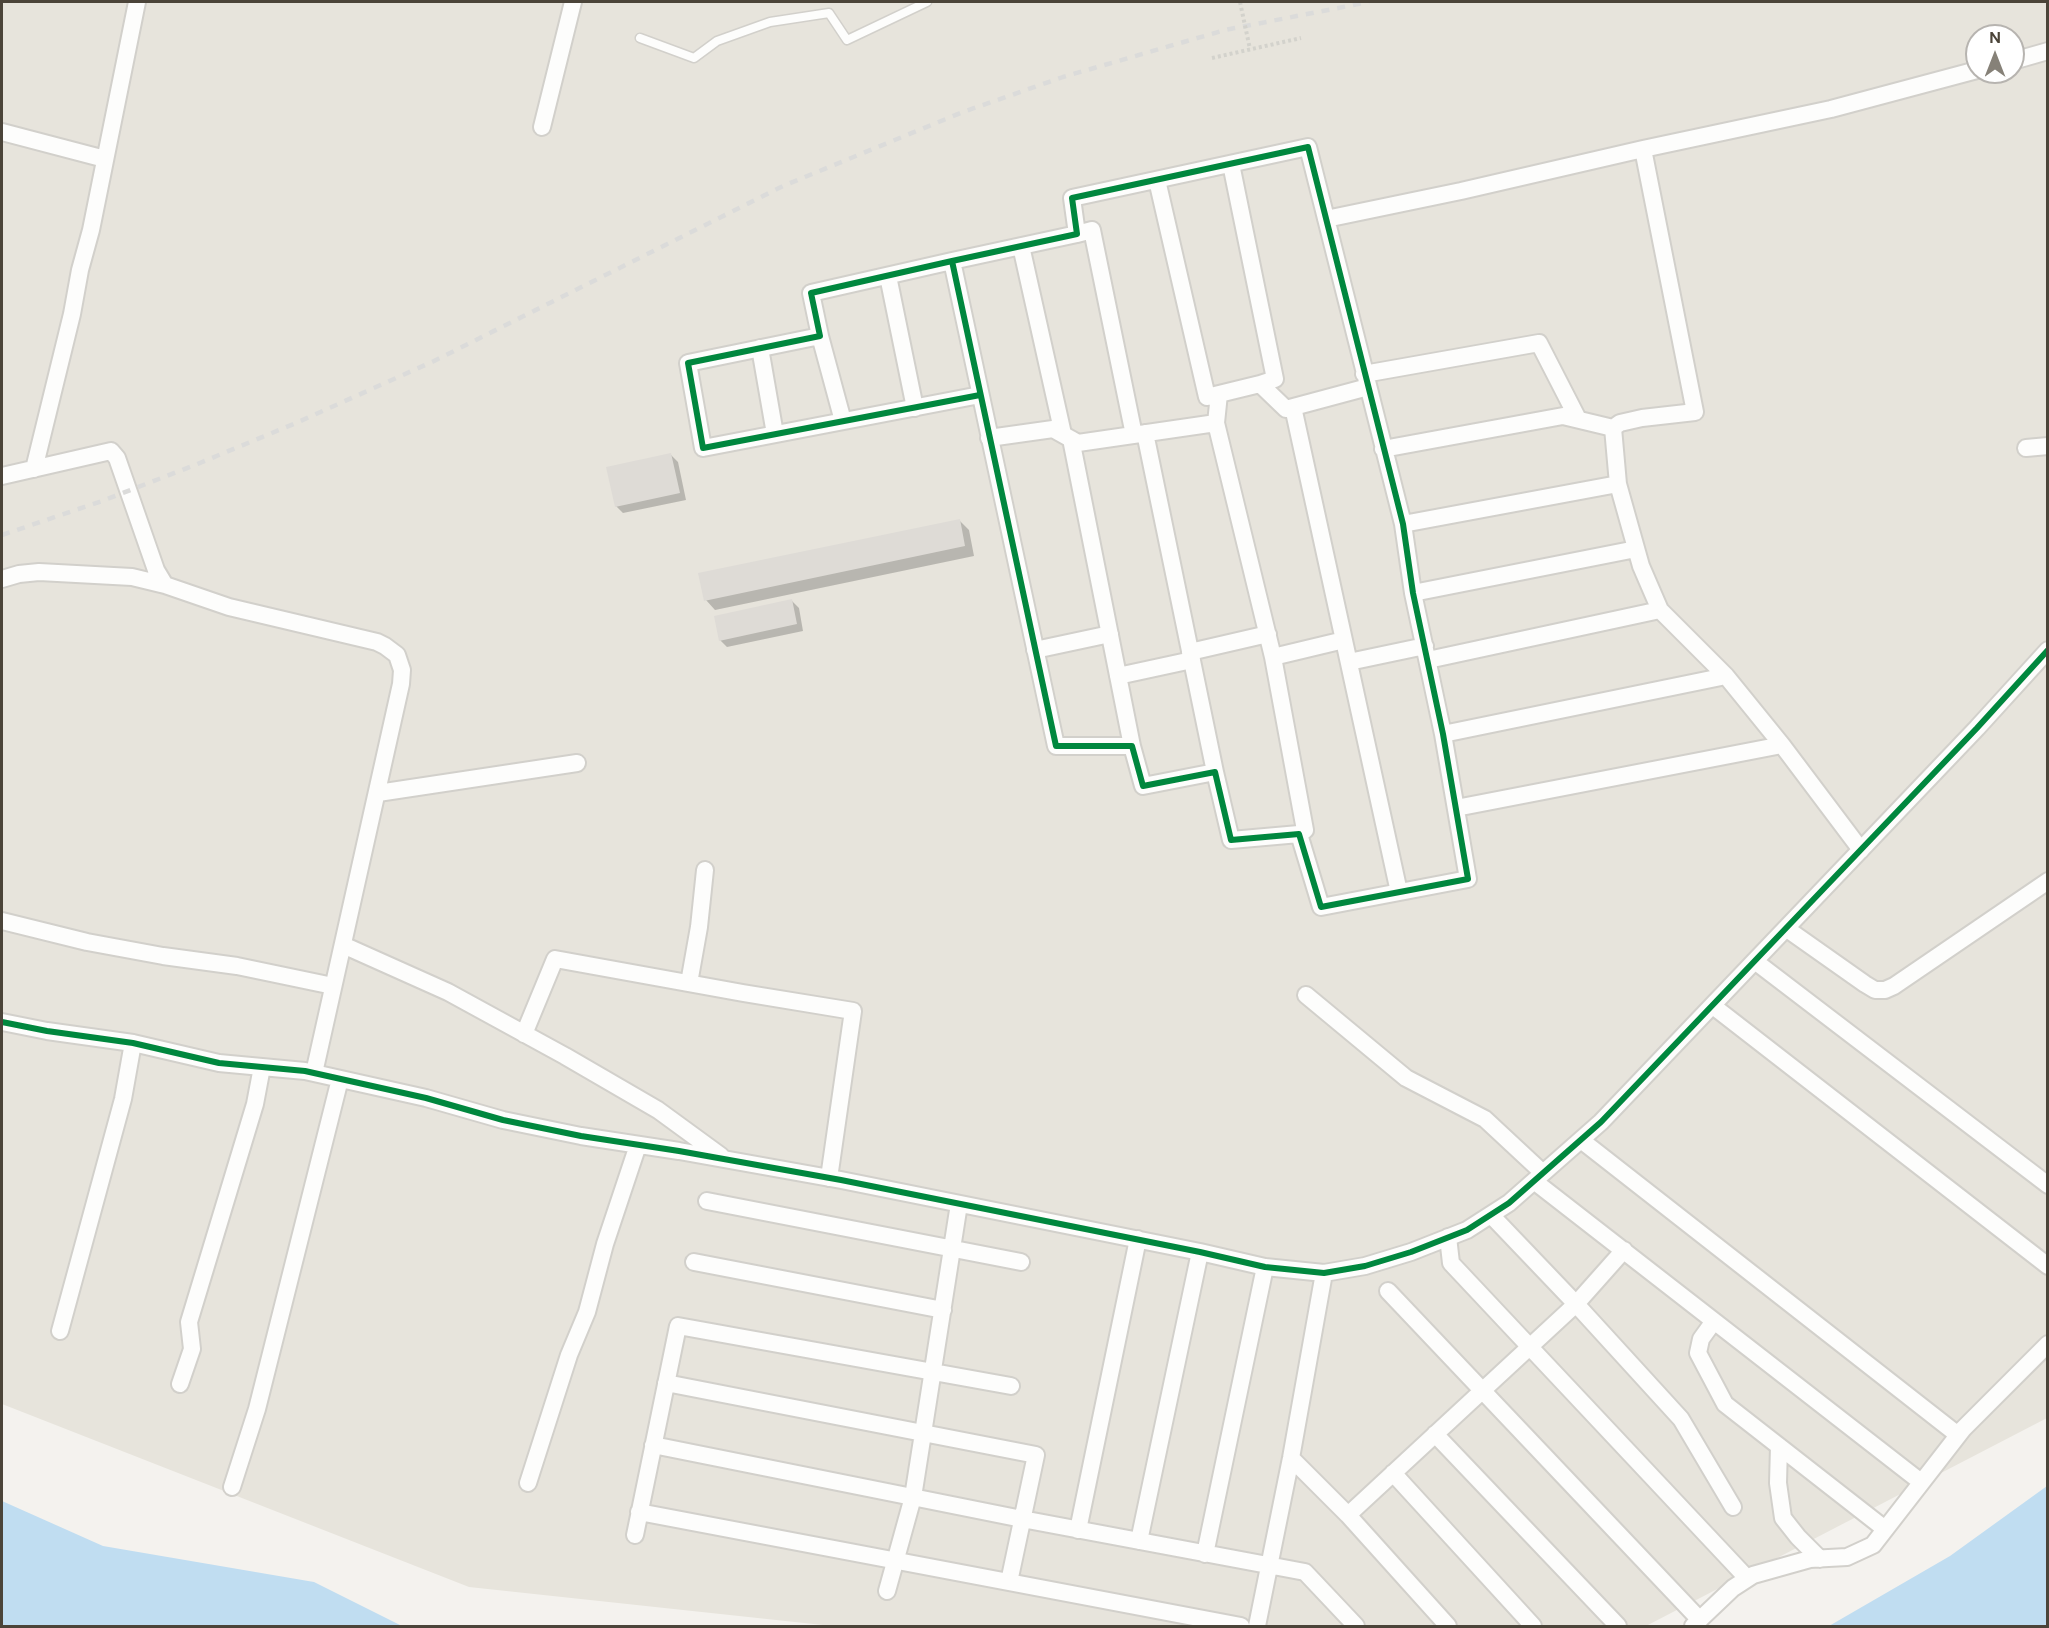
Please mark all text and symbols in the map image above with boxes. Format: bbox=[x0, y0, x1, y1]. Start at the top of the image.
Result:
north arrow bbox=[1965, 24, 2025, 84]
text: N bbox=[1989, 27, 2001, 48]

